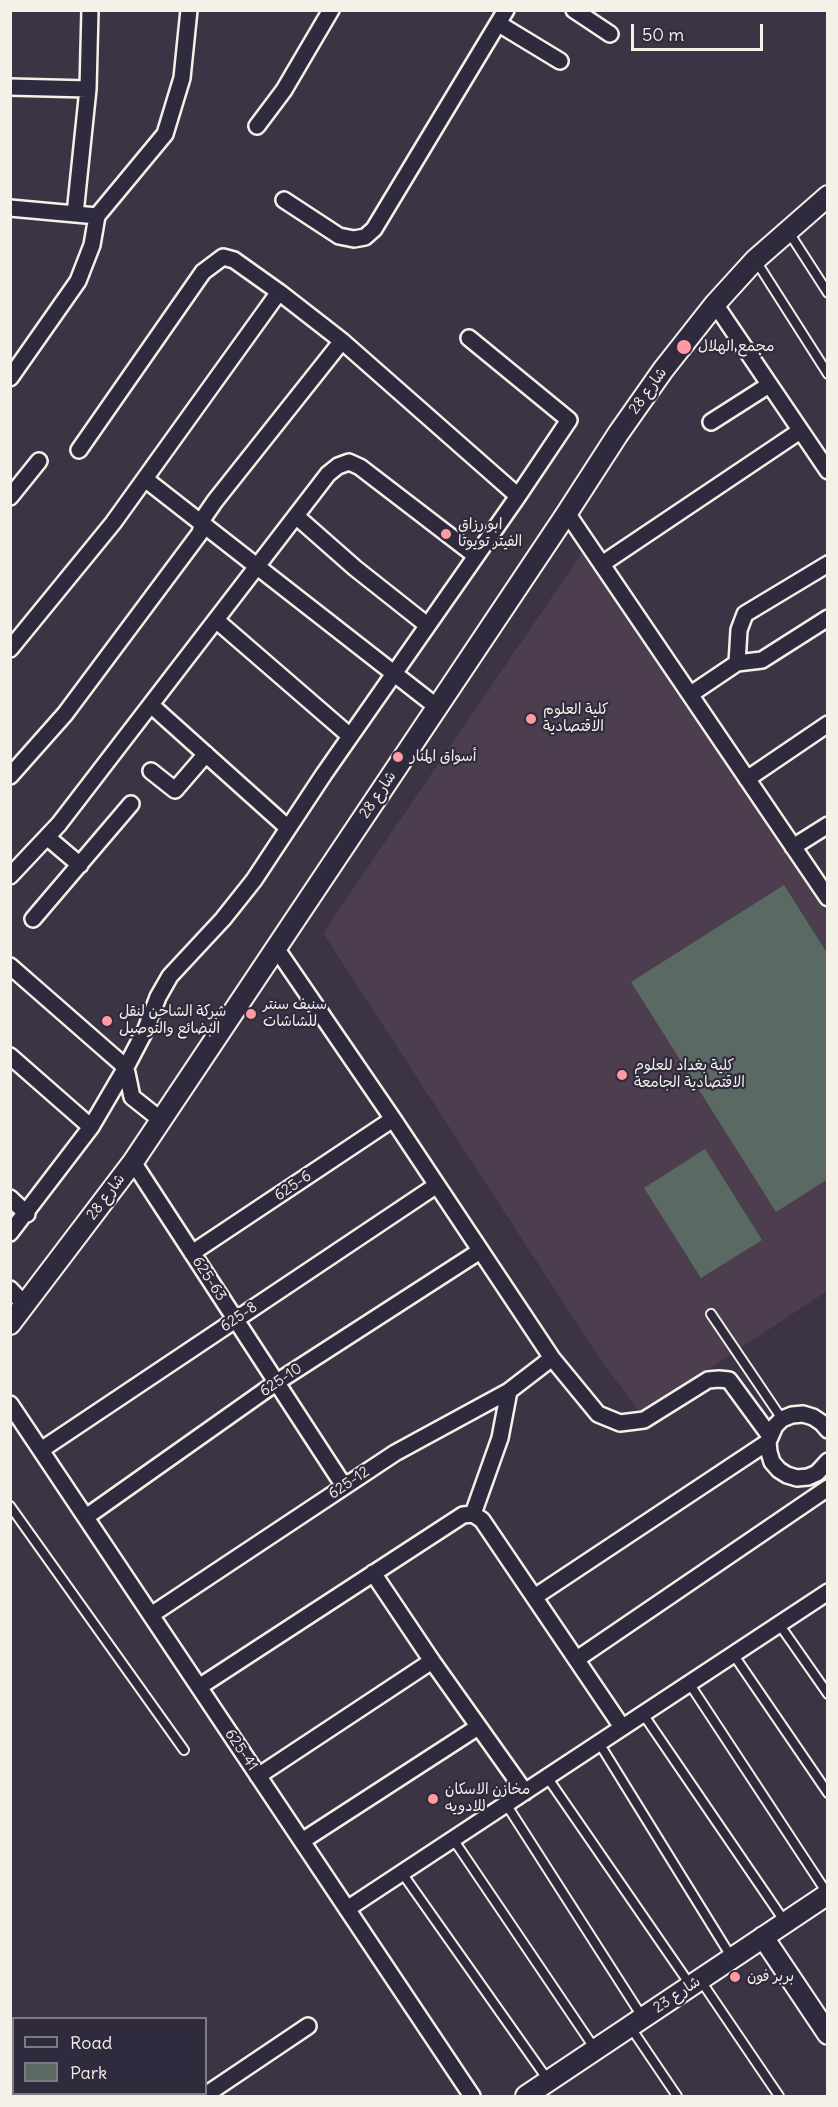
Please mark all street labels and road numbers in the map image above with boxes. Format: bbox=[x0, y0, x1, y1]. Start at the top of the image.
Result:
street label: شارع 28 bbox=[625, 364, 671, 418]
street label: شارع 28 bbox=[356, 768, 400, 822]
street label: 625-6 bbox=[271, 1167, 315, 1205]
street label: شارع 28 bbox=[83, 1170, 129, 1224]
street label: 625-63 bbox=[188, 1254, 230, 1304]
street label: 625-8 bbox=[217, 1298, 261, 1336]
street label: 625-10 bbox=[256, 1359, 306, 1401]
street label: 625-12 bbox=[325, 1463, 373, 1503]
street label: 625-41 bbox=[221, 1726, 261, 1774]
street label: شارع 23 bbox=[650, 1973, 704, 2017]

